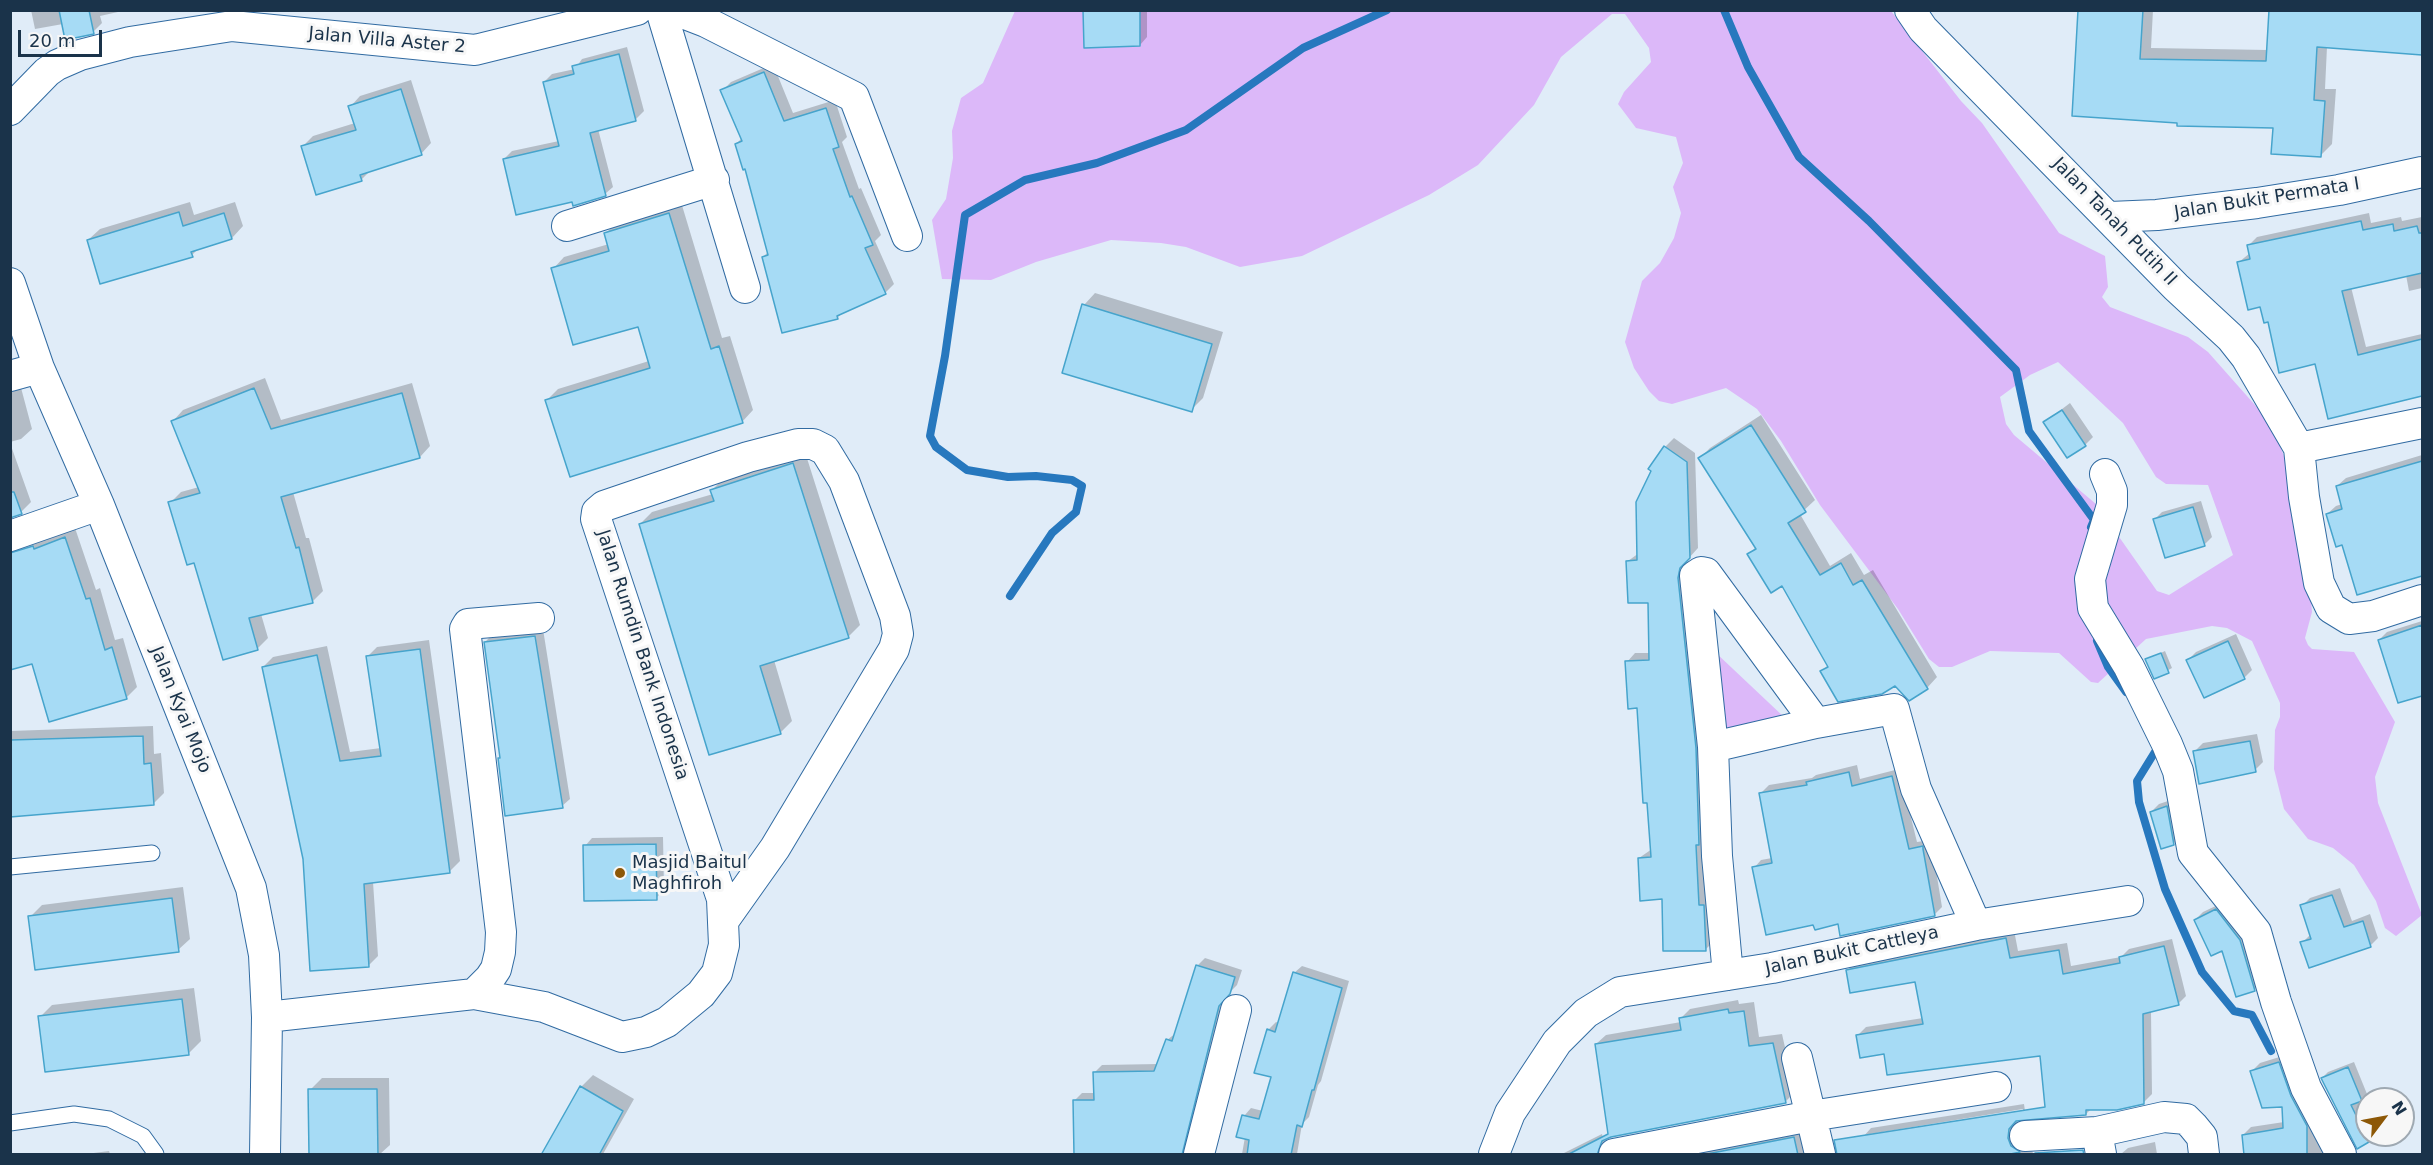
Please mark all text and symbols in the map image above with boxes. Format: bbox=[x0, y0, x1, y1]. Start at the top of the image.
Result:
scale bar bbox=[21, 18, 105, 56]
street label: Jalan Villa Aster 2 bbox=[308, 23, 466, 59]
text: 20 m bbox=[29, 30, 75, 51]
street label: Jalan Tanah Putih II bbox=[2047, 153, 2181, 291]
street label: Jalan Bukit Permata I bbox=[2173, 174, 2361, 224]
street label: Jalan Rumdin Bank Indonesia bbox=[591, 527, 693, 783]
street label: Jalan Kyai Mojo bbox=[145, 643, 215, 777]
place label: Masjid Baitul Maghfiroh bbox=[632, 852, 747, 894]
marker: Masjid Baitul Maghfiroh bbox=[613, 866, 627, 880]
street label: Jalan Bukit Cattleya bbox=[1763, 922, 1941, 980]
north arrow bbox=[2355, 1087, 2415, 1147]
text: N bbox=[2387, 1098, 2411, 1119]

